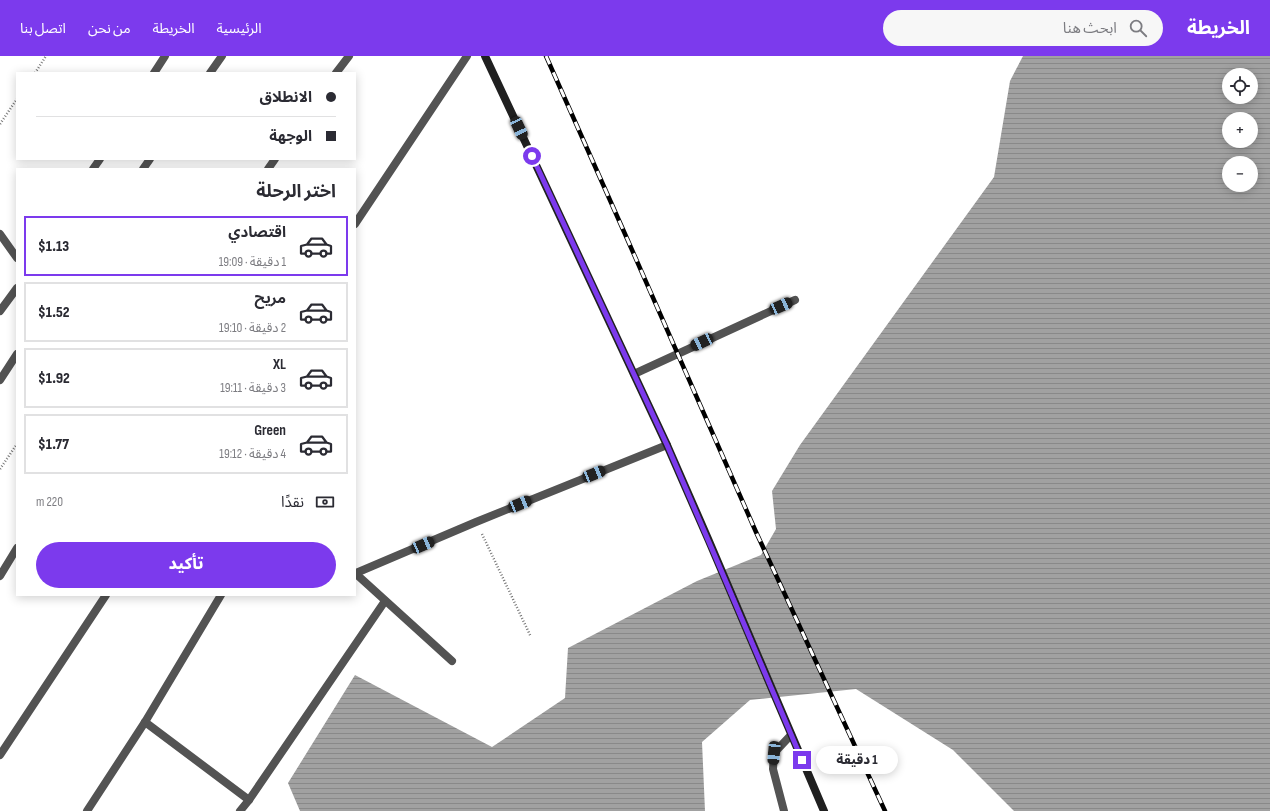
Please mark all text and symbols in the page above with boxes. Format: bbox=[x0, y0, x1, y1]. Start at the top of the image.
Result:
search box bbox=[883, 10, 1163, 46]
icon: search bbox=[1127, 17, 1149, 39]
text: الخريطة bbox=[1187, 17, 1250, 40]
text: ابحث هنا bbox=[1063, 19, 1117, 38]
text: اتصل بنا bbox=[20, 20, 66, 37]
text: من نحن bbox=[88, 20, 131, 37]
text: الخريطة bbox=[153, 20, 195, 37]
text: الرئيسية bbox=[217, 20, 262, 37]
map controls bbox=[1222, 68, 1258, 192]
button: locate bbox=[1222, 68, 1258, 104]
text: الانطلاق bbox=[260, 88, 312, 107]
button: + bbox=[1222, 112, 1258, 148]
car bbox=[508, 115, 530, 141]
text: الوجهة bbox=[269, 127, 312, 146]
route start bbox=[523, 147, 541, 165]
button: − bbox=[1222, 156, 1258, 192]
text: اختر الرحلة bbox=[256, 181, 336, 202]
text: اقتصادي bbox=[228, 223, 286, 242]
icon: car bbox=[298, 228, 334, 264]
text: $1.13 bbox=[38, 237, 69, 256]
text: 1 دقيقة · 19:09 bbox=[219, 254, 286, 270]
text: مريح bbox=[254, 289, 286, 308]
icon: car bbox=[298, 294, 334, 330]
car bbox=[768, 296, 794, 316]
text: $1.52 bbox=[38, 303, 70, 322]
text: 2 دقيقة · 19:10 bbox=[219, 320, 286, 336]
car bbox=[689, 331, 715, 353]
text: XL bbox=[273, 355, 286, 374]
icon: car bbox=[298, 360, 334, 396]
text: $1.92 bbox=[38, 369, 70, 388]
text: 3 دقيقة · 19:11 bbox=[220, 380, 286, 396]
text: Green bbox=[254, 421, 286, 440]
icon: car bbox=[298, 426, 334, 462]
text: $1.77 bbox=[38, 435, 69, 454]
text: 4 دقيقة · 19:12 bbox=[219, 446, 286, 462]
car bbox=[581, 464, 607, 484]
icon: cash bbox=[314, 491, 336, 513]
text: نقدًا bbox=[281, 493, 304, 512]
text: 220 m bbox=[36, 494, 63, 510]
car bbox=[507, 494, 533, 514]
car bbox=[410, 535, 436, 555]
button: تأكيد bbox=[36, 542, 336, 588]
car bbox=[767, 741, 781, 765]
callout: 1 دقيقة bbox=[816, 746, 898, 774]
route end bbox=[793, 751, 811, 769]
text: 1 دقيقة bbox=[836, 752, 878, 768]

